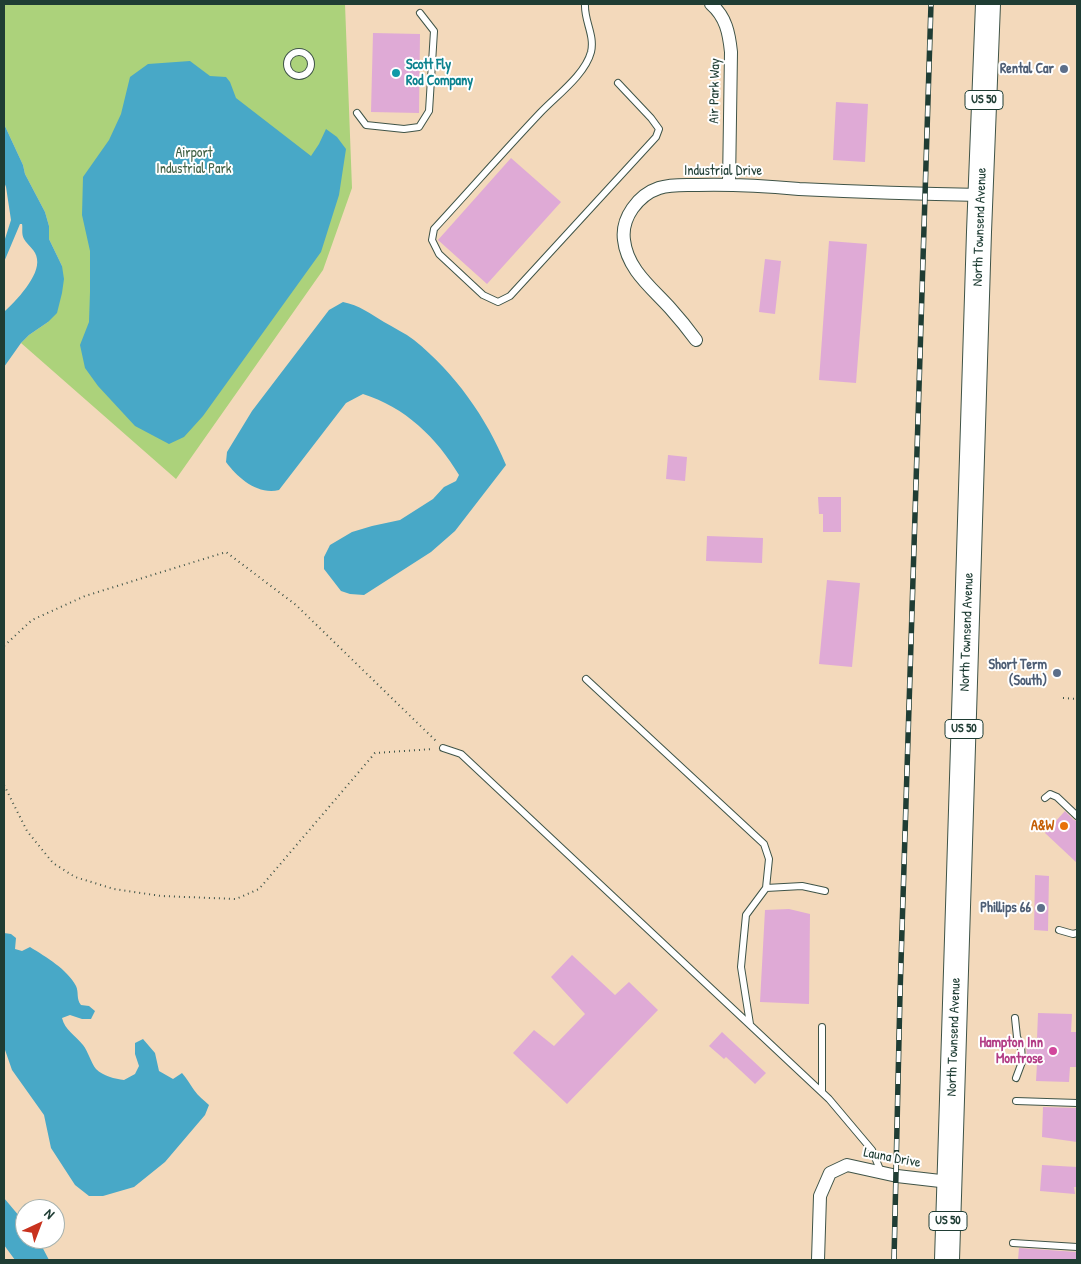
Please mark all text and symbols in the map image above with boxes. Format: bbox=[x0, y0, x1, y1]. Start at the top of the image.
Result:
place label: Scott Fly Rod Company bbox=[406, 57, 473, 90]
street label: Air Park Way bbox=[706, 58, 724, 124]
place label: Rental Car bbox=[1000, 61, 1054, 77]
marker: Rental Car bbox=[1058, 63, 1070, 75]
marker: Scott Fly Rod Company bbox=[390, 67, 402, 79]
road number: US 50 bbox=[965, 90, 1003, 110]
park label: Airport Industrial Park bbox=[156, 145, 232, 178]
street label: Industrial Drive bbox=[684, 163, 762, 179]
street label: North Townsend Avenue bbox=[970, 167, 990, 287]
street label: North Townsend Avenue bbox=[957, 572, 977, 692]
place label: Short Term (South) bbox=[989, 657, 1047, 690]
marker: Short Term (South) bbox=[1051, 667, 1063, 679]
road number: US 50 bbox=[945, 720, 983, 739]
place label: A&W bbox=[1031, 818, 1054, 834]
marker: A&W bbox=[1058, 820, 1070, 832]
place label: Phillips 66 bbox=[980, 900, 1031, 916]
marker: Phillips 66 bbox=[1035, 902, 1047, 914]
street label: North Townsend Avenue bbox=[944, 977, 964, 1097]
place label: Hampton Inn Montrose bbox=[979, 1035, 1043, 1068]
marker: Hampton Inn Montrose bbox=[1047, 1045, 1059, 1057]
street label: Launa Drive bbox=[862, 1144, 922, 1172]
north arrow bbox=[15, 1199, 65, 1249]
text: N bbox=[41, 1204, 59, 1223]
road number: US 50 bbox=[929, 1212, 967, 1230]

